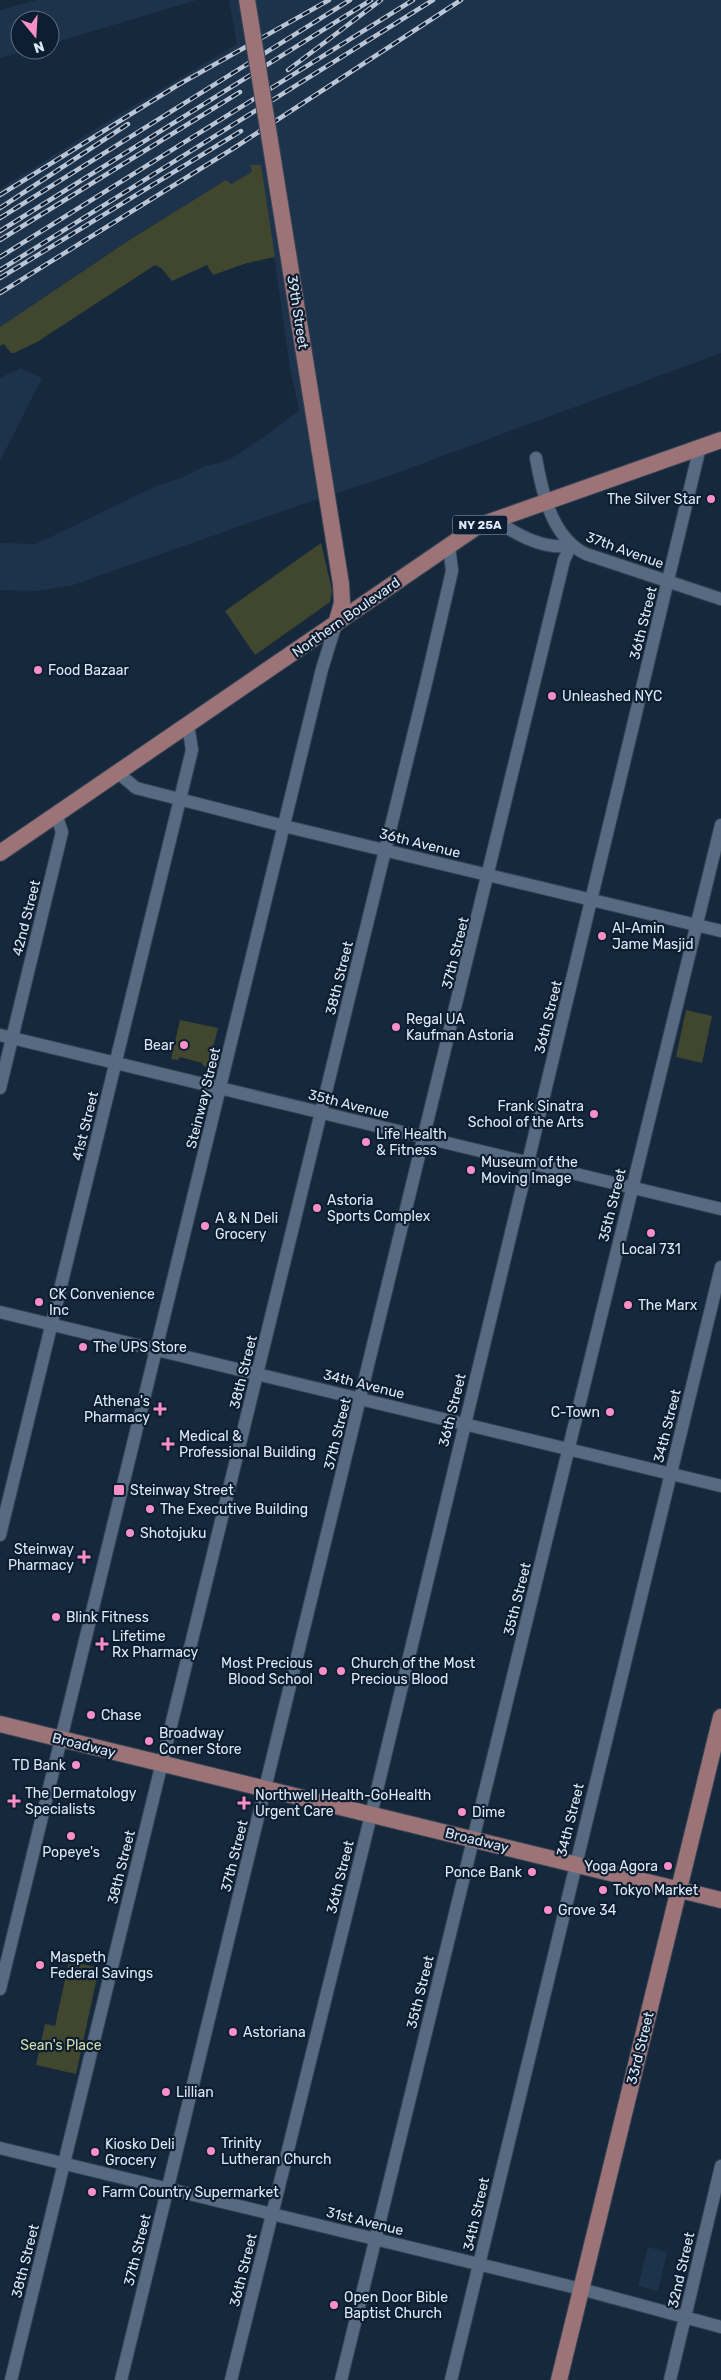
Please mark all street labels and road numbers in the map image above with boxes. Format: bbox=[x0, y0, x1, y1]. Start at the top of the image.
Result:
street label: 39th Street bbox=[283, 274, 312, 351]
road number: NY 25A bbox=[452, 516, 508, 534]
street label: 37th Avenue bbox=[584, 529, 666, 572]
street label: Northern Boulevard bbox=[289, 574, 403, 661]
street label: 36th Street bbox=[626, 584, 661, 661]
street label: 36th Avenue bbox=[378, 825, 462, 862]
street label: 42nd Street bbox=[9, 878, 44, 958]
street label: 37th Street bbox=[438, 915, 473, 991]
street label: 38th Street bbox=[322, 939, 357, 1017]
street label: 36th Street bbox=[531, 978, 566, 1055]
street label: Steinway Street bbox=[183, 1045, 224, 1150]
street label: 35th Avenue bbox=[307, 1086, 391, 1123]
street label: 41st Street bbox=[69, 1089, 102, 1163]
street label: 35th Street bbox=[595, 1166, 630, 1243]
street label: 38th Street bbox=[226, 1333, 261, 1411]
street label: 34th Avenue bbox=[321, 1366, 406, 1403]
street label: 36th Street bbox=[435, 1371, 470, 1448]
street label: 34th Street bbox=[650, 1387, 685, 1465]
street label: 37th Street bbox=[320, 1396, 355, 1472]
street label: 35th Street bbox=[500, 1560, 535, 1637]
street label: Broadway bbox=[50, 1729, 118, 1762]
street label: 34th Street bbox=[553, 1781, 588, 1859]
street label: 37th Street bbox=[217, 1818, 252, 1894]
street label: Broadway bbox=[443, 1824, 511, 1857]
street label: 38th Street bbox=[104, 1828, 139, 1906]
street label: 36th Street bbox=[323, 1838, 358, 1915]
street label: 35th Street bbox=[403, 1953, 438, 2030]
street label: 33rd Street bbox=[623, 2010, 658, 2086]
street label: 34th Street bbox=[460, 2175, 493, 2253]
street label: 31st Avenue bbox=[325, 2204, 405, 2239]
street label: 37th Street bbox=[120, 2212, 155, 2288]
street label: 38th Street bbox=[8, 2222, 43, 2300]
street label: 32nd Street bbox=[665, 2230, 699, 2310]
street label: 36th Street bbox=[226, 2231, 261, 2308]

